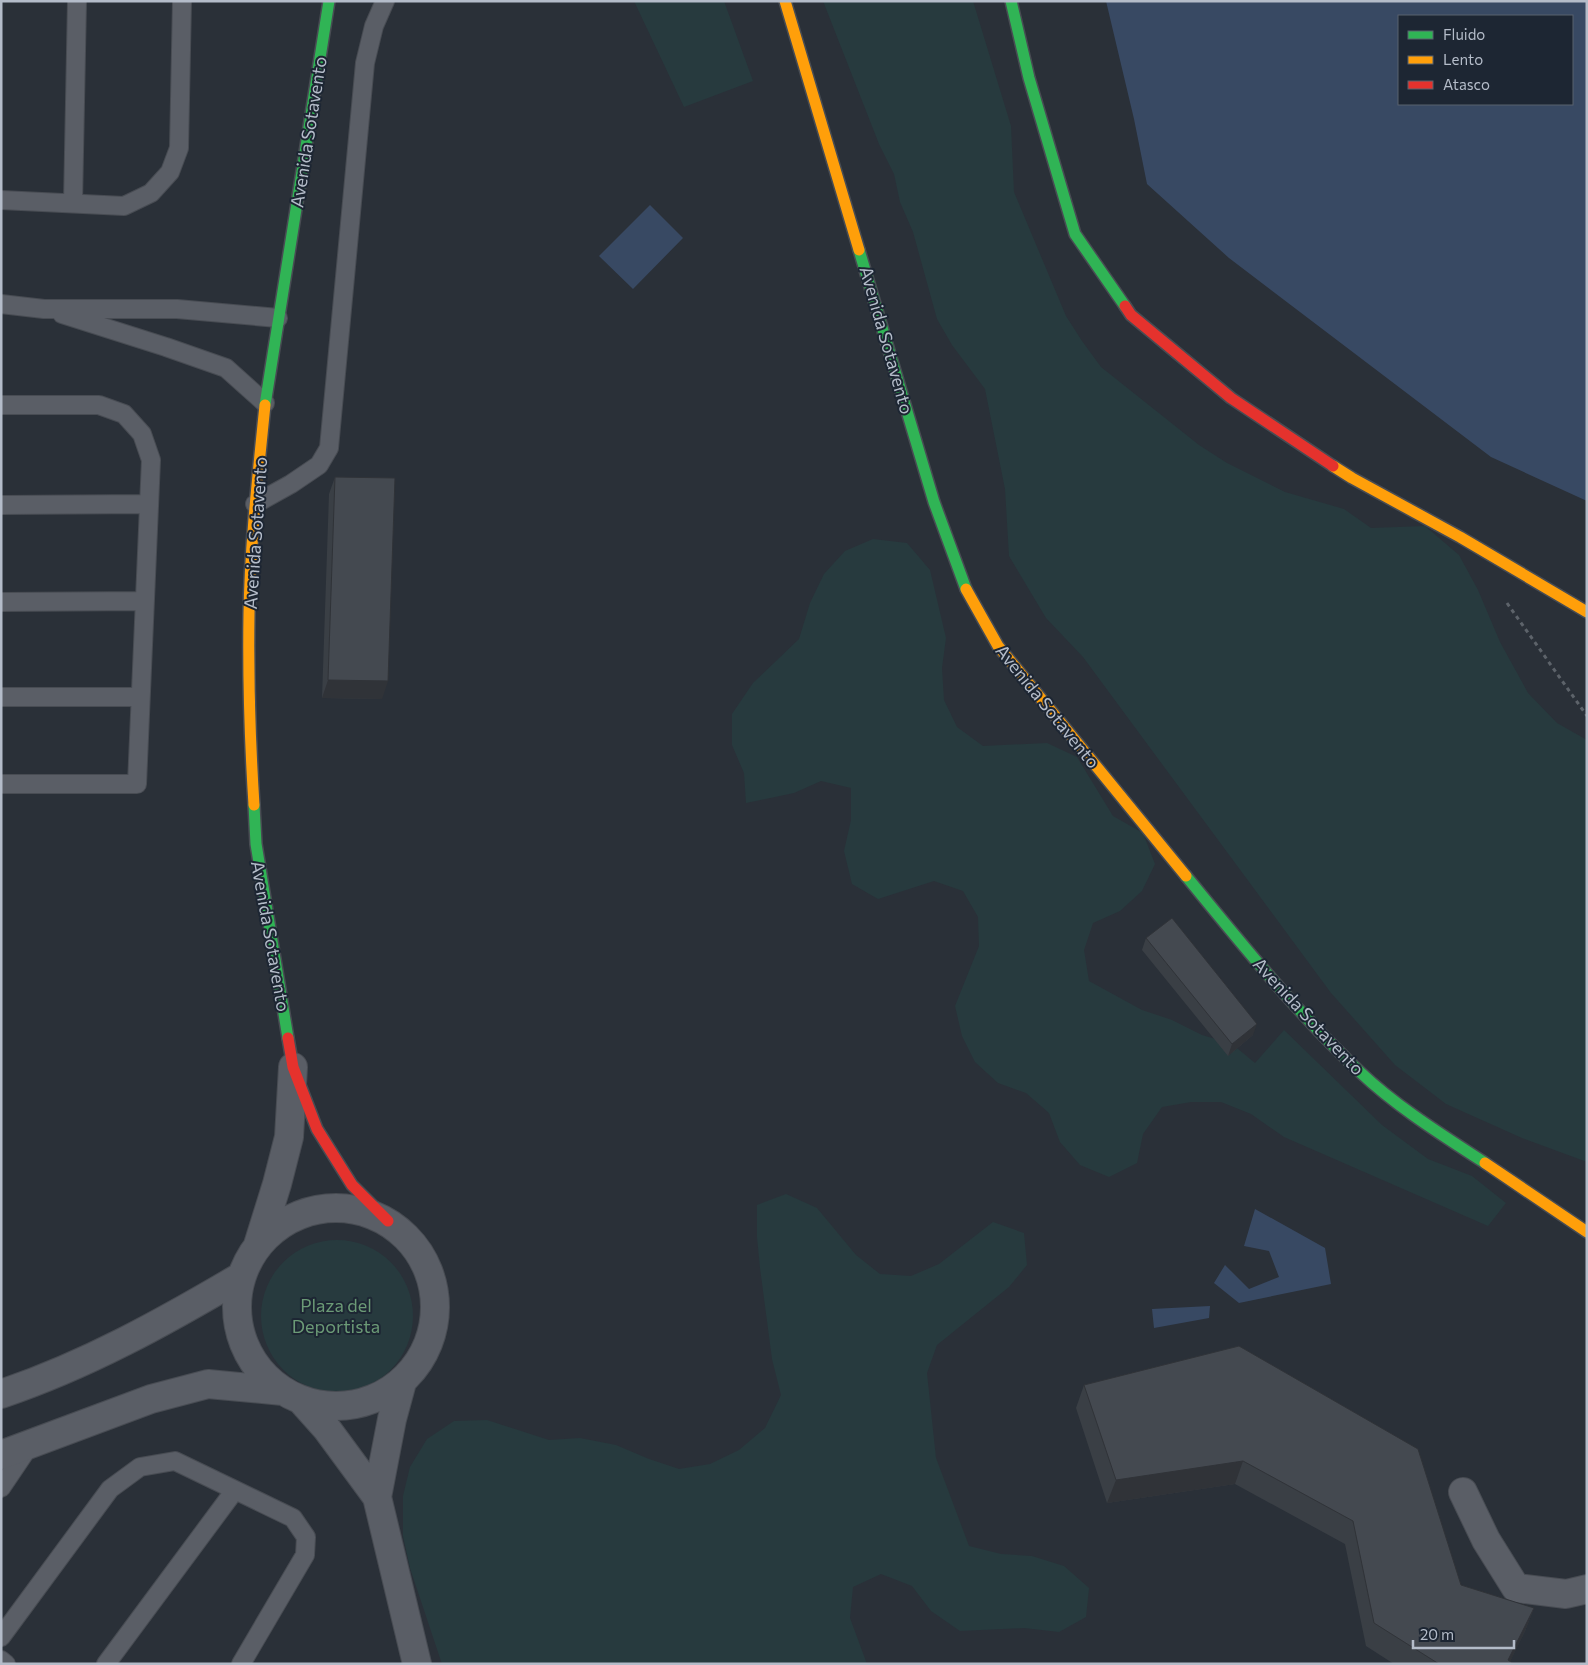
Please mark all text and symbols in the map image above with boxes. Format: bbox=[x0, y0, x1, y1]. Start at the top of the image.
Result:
legend bbox=[1398, 15, 1573, 105]
text: Fluido bbox=[1443, 25, 1485, 43]
text: Lento bbox=[1443, 50, 1483, 68]
street label: Avenida Sotavento bbox=[285, 55, 331, 209]
text: Atasco bbox=[1443, 75, 1490, 93]
street label: Avenida Sotavento bbox=[855, 264, 919, 416]
street label: Avenida Sotavento bbox=[239, 456, 271, 610]
street label: Avenida Sotavento bbox=[991, 640, 1105, 772]
street label: Avenida Sotavento bbox=[247, 859, 295, 1013]
street label: Avenida Sotavento bbox=[1249, 953, 1369, 1079]
park label: Plaza del Deportista bbox=[292, 1294, 380, 1337]
scale bar bbox=[1413, 1618, 1514, 1650]
text: 20 m bbox=[1420, 1625, 1454, 1643]

